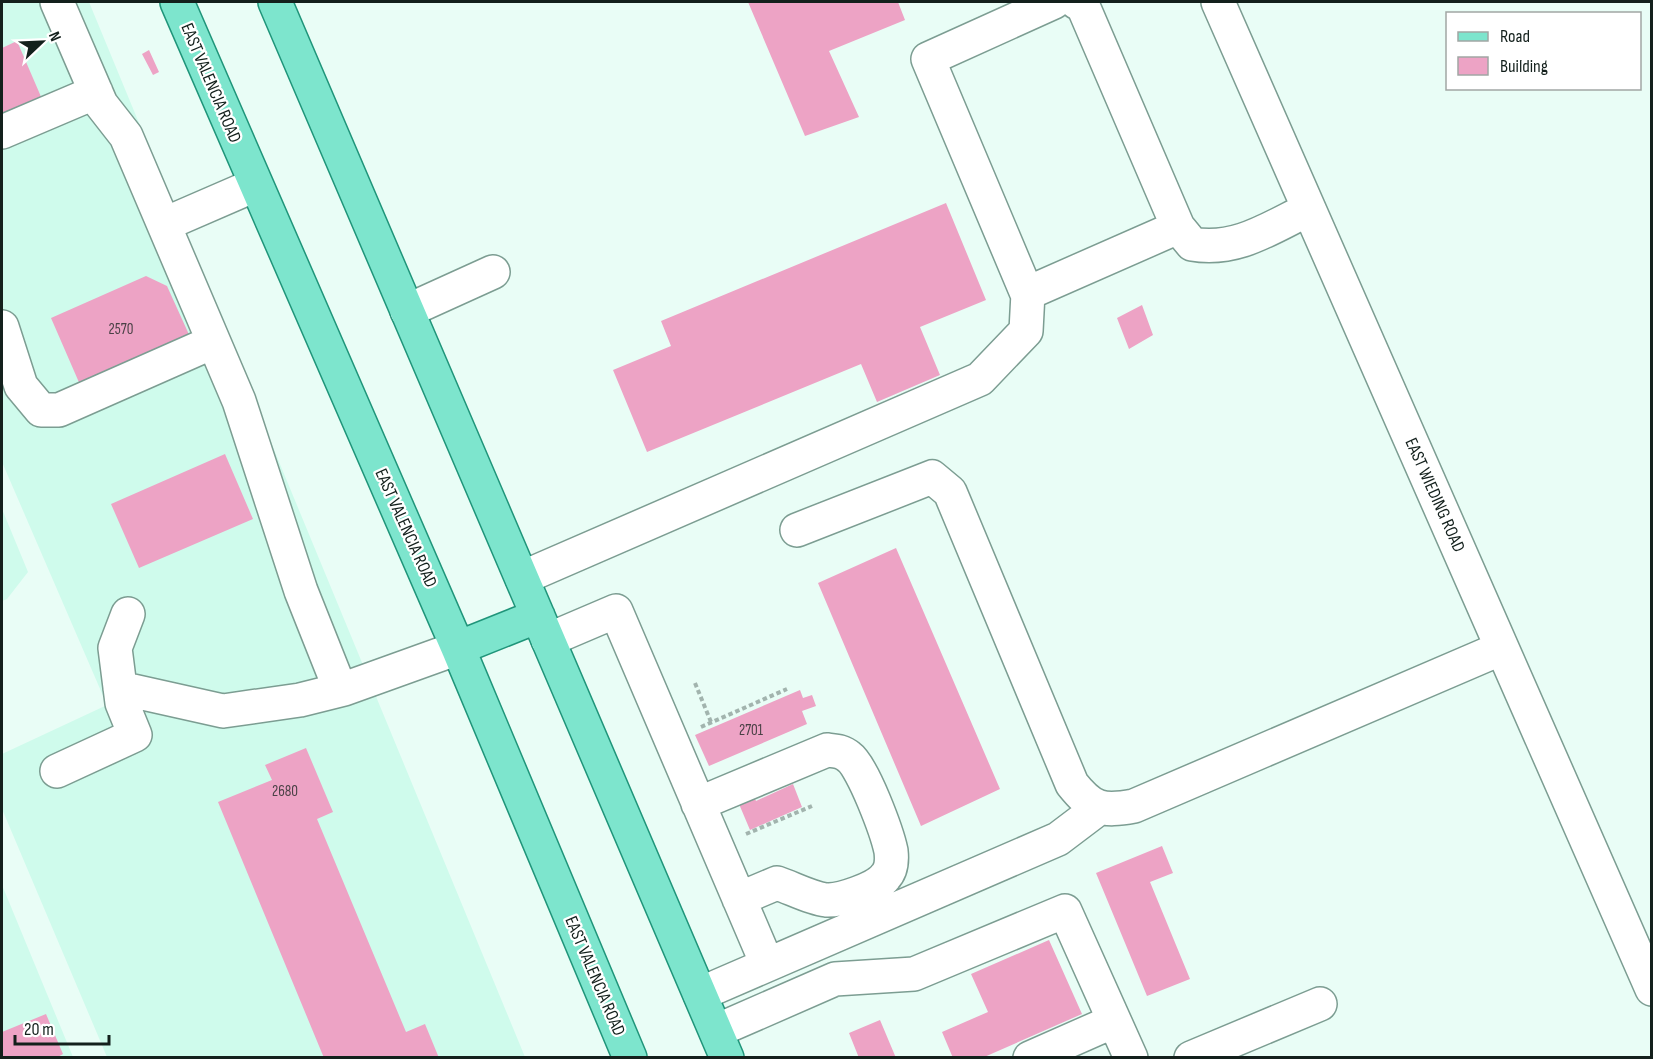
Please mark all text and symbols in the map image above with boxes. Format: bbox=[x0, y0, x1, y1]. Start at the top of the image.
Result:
north arrow bbox=[12, 12, 72, 72]
legend bbox=[1446, 12, 1641, 90]
street label: EAST VALENCIA ROAD bbox=[176, 20, 246, 146]
text: Road bbox=[1500, 26, 1530, 47]
text: N bbox=[44, 29, 65, 44]
text: Building bbox=[1500, 56, 1548, 77]
house number: 2570 bbox=[109, 320, 133, 339]
street label: EAST WIEDING ROAD bbox=[1400, 435, 1470, 555]
street label: EAST VALENCIA ROAD bbox=[370, 465, 442, 591]
house number: 2701 bbox=[739, 721, 764, 740]
house number: 2680 bbox=[272, 782, 298, 801]
street label: EAST VALENCIA ROAD bbox=[560, 913, 630, 1039]
scale bar bbox=[15, 1008, 110, 1046]
text: 20 m bbox=[24, 1019, 54, 1040]

